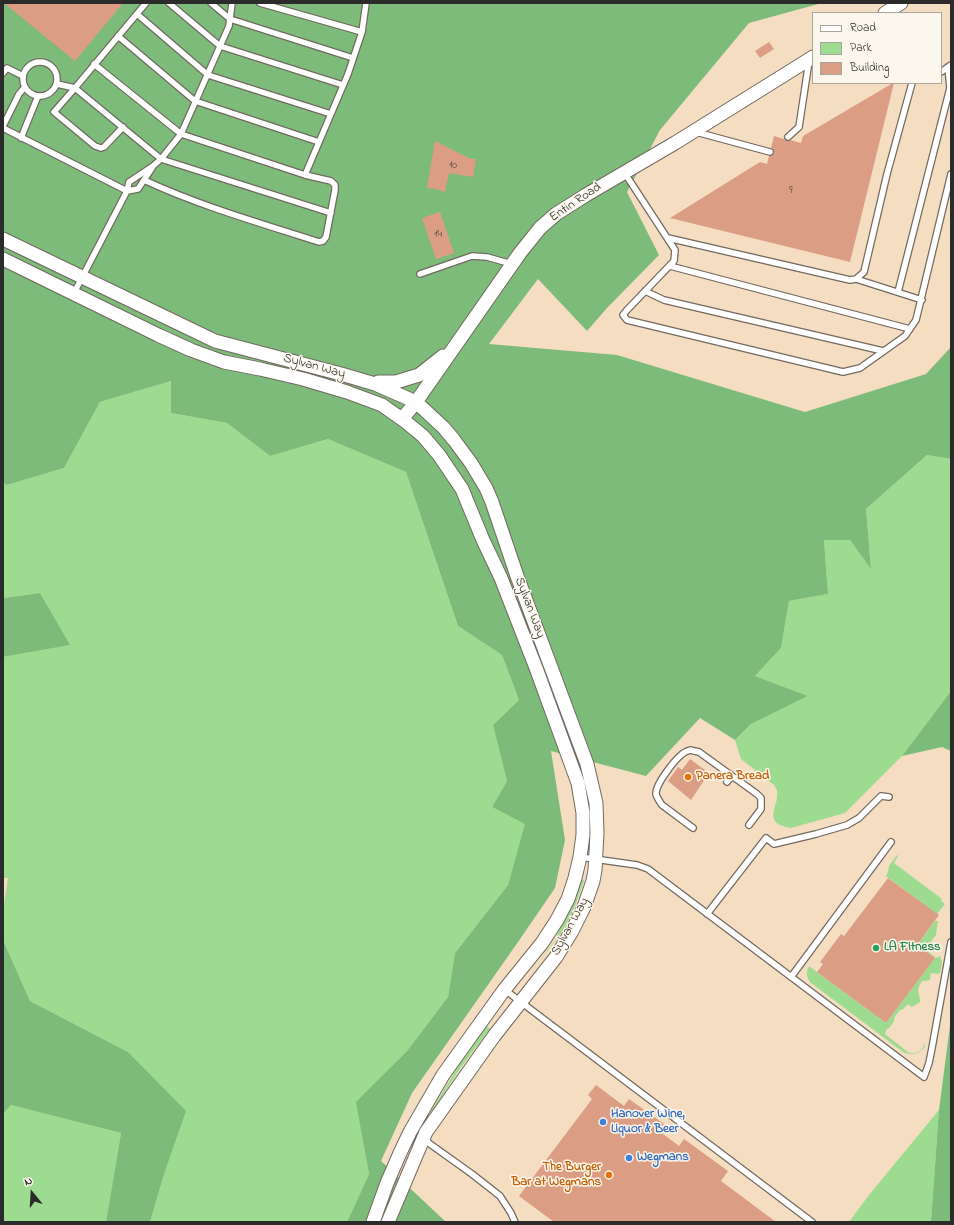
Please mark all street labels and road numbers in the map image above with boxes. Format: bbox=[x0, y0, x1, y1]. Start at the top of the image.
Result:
street label: Entin Road bbox=[547, 180, 605, 226]
street label: Sylvan Way bbox=[281, 351, 347, 383]
street label: Sylvan Way bbox=[510, 575, 548, 641]
street label: Sylvan Way bbox=[549, 895, 593, 959]

